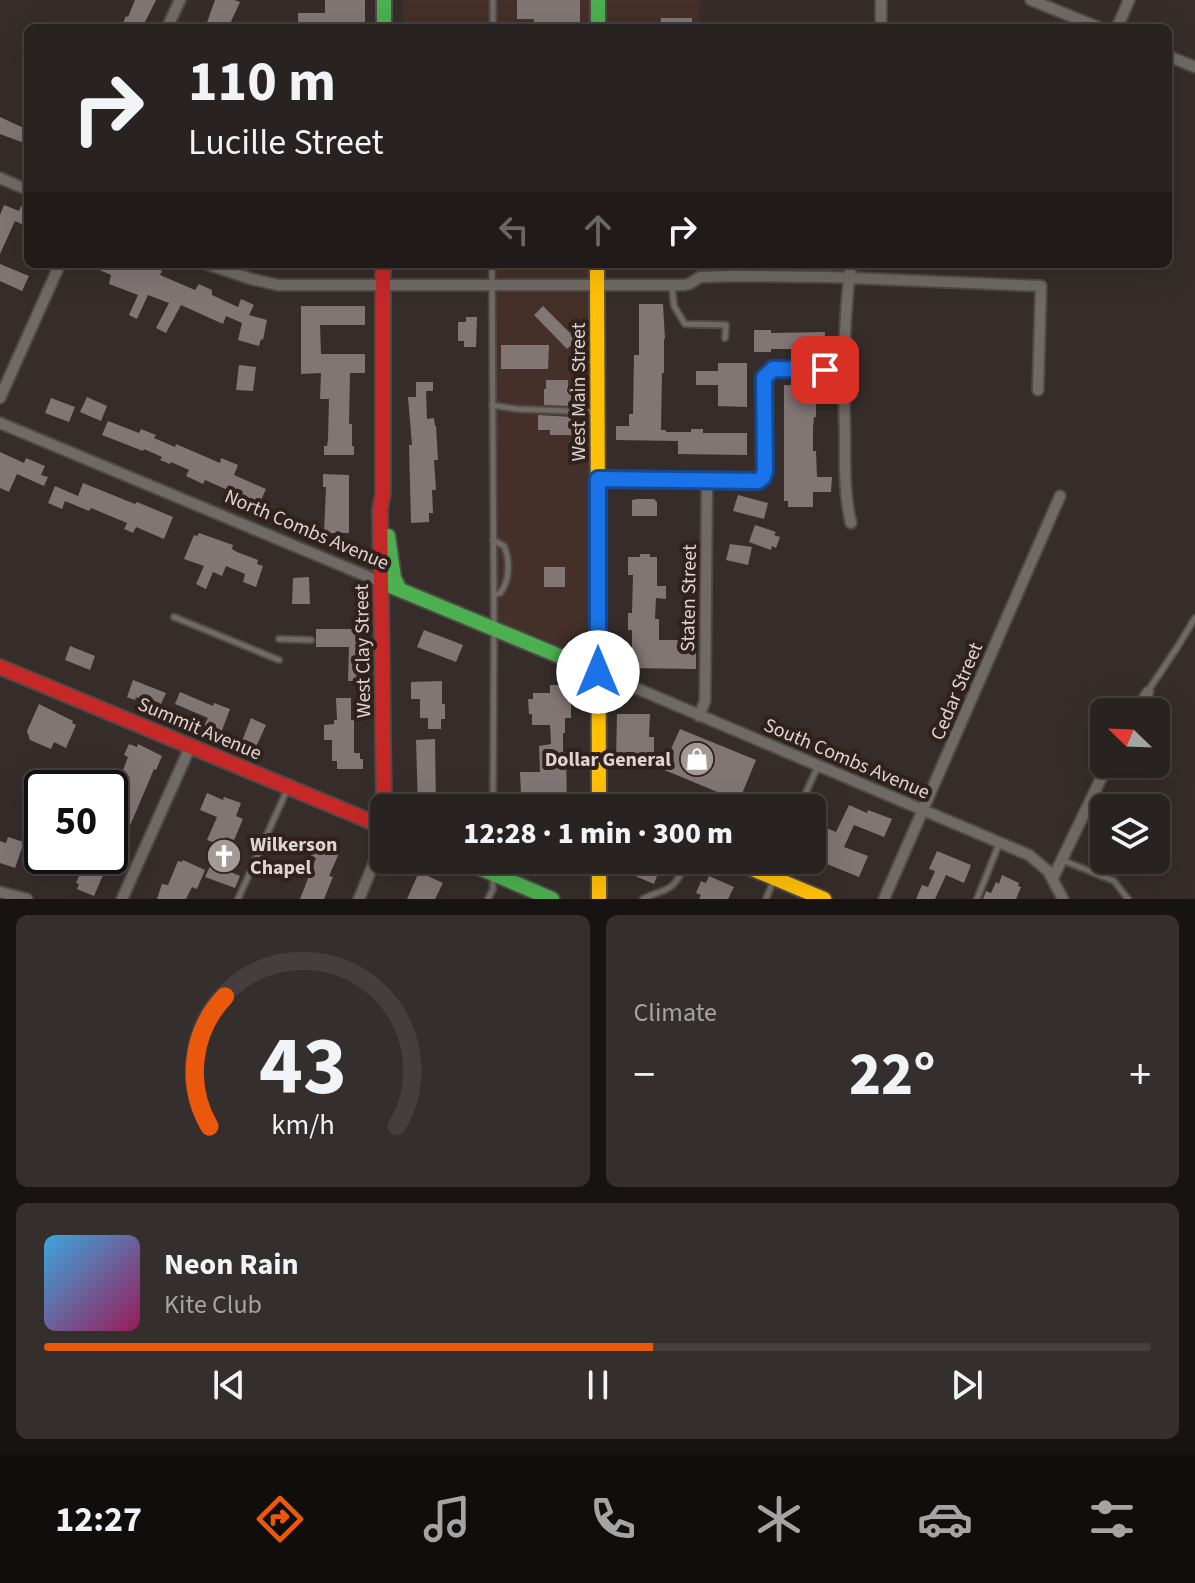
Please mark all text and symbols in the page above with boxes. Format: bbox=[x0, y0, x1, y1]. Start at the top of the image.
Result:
text: 110 m bbox=[188, 43, 336, 122]
icon: right bbox=[56, 56, 160, 160]
text: Lucille Street bbox=[188, 117, 384, 168]
icon: left bbox=[492, 208, 536, 252]
icon: ahead bbox=[576, 208, 620, 252]
icon: right bbox=[660, 208, 704, 252]
street label: West Main Street bbox=[565, 322, 593, 461]
pin bbox=[791, 336, 859, 404]
icon: arrive bbox=[803, 348, 847, 392]
street label: North Combs Avenue bbox=[220, 483, 393, 577]
street label: Staten Street bbox=[674, 544, 704, 652]
street label: West Clay Street bbox=[348, 583, 378, 718]
position arrow bbox=[556, 630, 640, 714]
street label: Cedar Street bbox=[924, 638, 990, 745]
street label: Summit Avenue bbox=[133, 690, 266, 768]
north arrow bbox=[1090, 698, 1170, 778]
map controls bbox=[1090, 698, 1170, 874]
street label: South Combs Avenue bbox=[759, 711, 934, 807]
shop icon: Dollar General bbox=[678, 740, 716, 778]
place label: Dollar General bbox=[545, 746, 671, 774]
speed limit sign: 50 bbox=[24, 770, 128, 874]
button: layers bbox=[1090, 794, 1170, 874]
text: 12:28 · 1 min · 300 m bbox=[463, 812, 733, 855]
place label: Wilkerson Chapel bbox=[250, 831, 337, 882]
church icon: Wilkerson Chapel bbox=[205, 837, 243, 875]
text: Climate bbox=[634, 994, 717, 1031]
text: 43 bbox=[259, 1008, 347, 1126]
text: 22° bbox=[849, 1033, 935, 1118]
text: − bbox=[634, 1044, 655, 1107]
text: + bbox=[1129, 1044, 1151, 1107]
text: km/h bbox=[271, 1105, 334, 1145]
text: Neon Rain bbox=[164, 1243, 299, 1286]
text: Kite Club bbox=[164, 1286, 262, 1323]
icon: previous bbox=[207, 1363, 251, 1407]
icon: pause bbox=[576, 1363, 620, 1407]
icon: next bbox=[945, 1363, 989, 1407]
icon: directions bbox=[252, 1491, 308, 1547]
icon: music bbox=[419, 1491, 475, 1547]
icon: phone bbox=[585, 1491, 641, 1547]
icon: climate bbox=[751, 1491, 807, 1547]
icon: car bbox=[917, 1491, 973, 1547]
icon: filters bbox=[1084, 1491, 1140, 1547]
text: 12:27 bbox=[55, 1494, 142, 1545]

